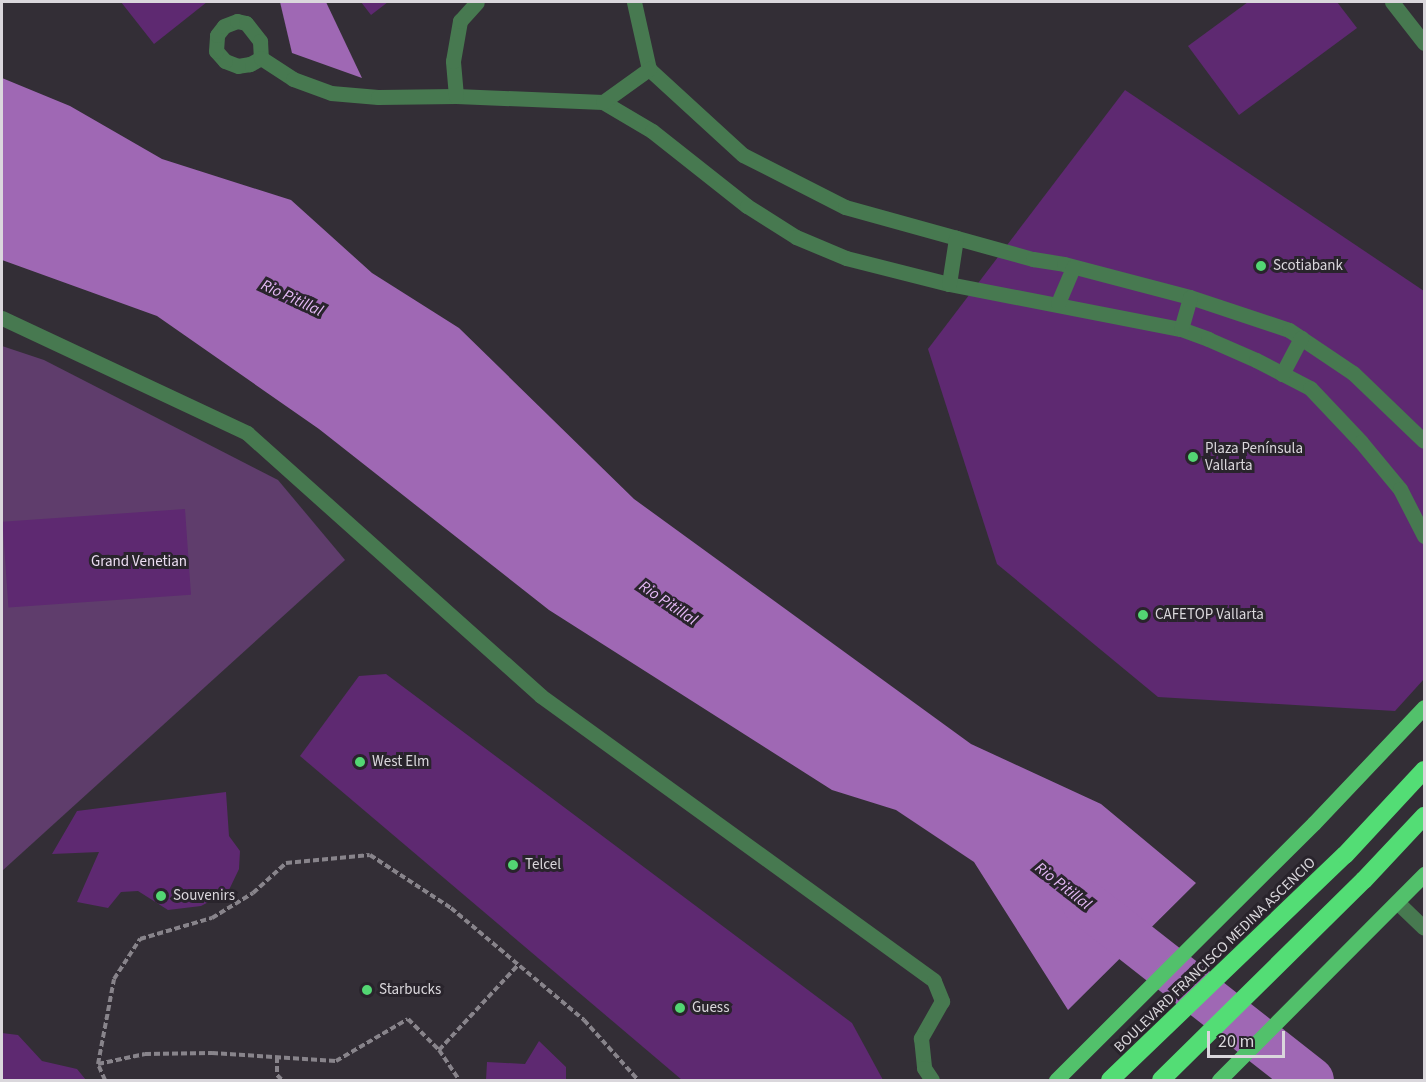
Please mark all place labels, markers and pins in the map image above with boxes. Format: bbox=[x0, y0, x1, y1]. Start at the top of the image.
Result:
place label: Scotiabank bbox=[1273, 257, 1343, 275]
marker: Scotiabank bbox=[1254, 259, 1268, 273]
place label: Plaza Península Vallarta bbox=[1205, 439, 1303, 474]
marker: Plaza Península Vallarta bbox=[1186, 450, 1200, 464]
place label: CAFETOP Vallarta bbox=[1155, 606, 1264, 624]
marker: CAFETOP Vallarta bbox=[1136, 608, 1150, 622]
place label: West Elm bbox=[372, 753, 429, 771]
marker: West Elm bbox=[353, 755, 367, 769]
place label: Telcel bbox=[525, 856, 561, 874]
marker: Telcel bbox=[506, 858, 520, 872]
place label: Souvenirs bbox=[173, 887, 235, 905]
marker: Souvenirs bbox=[154, 889, 168, 903]
place label: Starbucks bbox=[379, 981, 441, 999]
marker: Starbucks bbox=[360, 983, 374, 997]
place label: Guess bbox=[692, 999, 729, 1017]
marker: Guess bbox=[673, 1001, 687, 1015]

